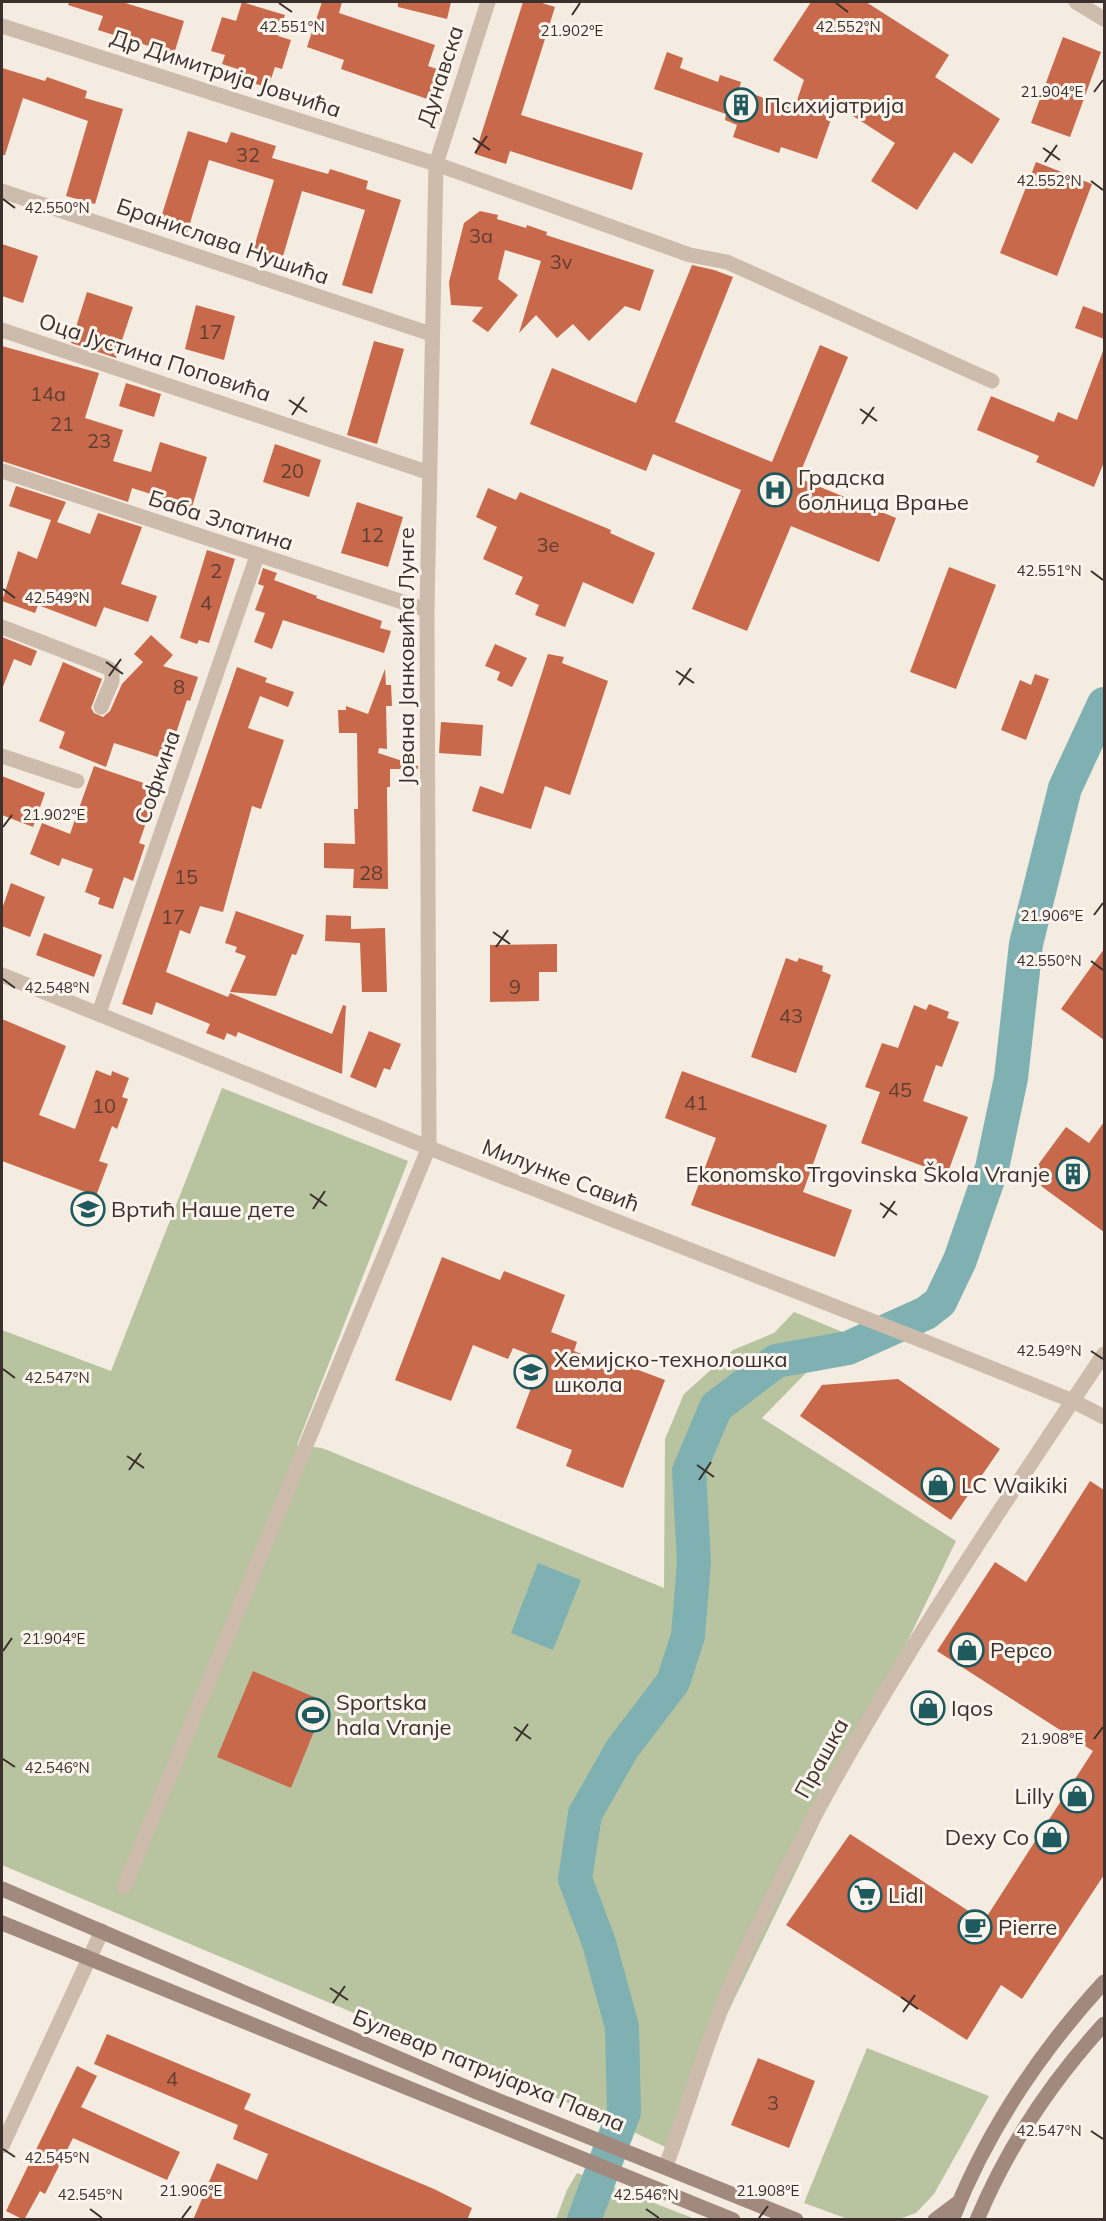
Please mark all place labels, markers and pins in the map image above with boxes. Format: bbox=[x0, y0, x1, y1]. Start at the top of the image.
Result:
building icon: Психијатрија bbox=[723, 87, 759, 123]
place label: Психијатрија bbox=[764, 91, 904, 119]
place label: Градска болница Врање bbox=[798, 463, 969, 516]
hospital icon: Градска болница Врање bbox=[757, 472, 793, 508]
building icon: Ekonomsko Trgovinska Škola Vranje bbox=[1055, 1156, 1091, 1192]
place label: Ekonomsko Trgovinska Škola Vranje bbox=[686, 1160, 1050, 1188]
school or university icon: Вртић Наше дете bbox=[70, 1191, 106, 1227]
place label: Вртић Наше дете bbox=[111, 1195, 295, 1223]
place label: Хемијско-технолошка школа bbox=[554, 1345, 788, 1398]
school or university icon: Хемијско-технолошка школа bbox=[513, 1354, 549, 1390]
shop icon: LC Waikiki bbox=[920, 1467, 956, 1503]
place label: LC Waikiki bbox=[961, 1471, 1068, 1499]
shop icon: Pepco bbox=[949, 1632, 985, 1668]
place label: Pepco bbox=[990, 1636, 1052, 1664]
place label: Sportska hala Vranje bbox=[336, 1688, 452, 1741]
shop icon: Iqos bbox=[910, 1690, 946, 1726]
place label: Iqos bbox=[951, 1694, 993, 1722]
sports icon: Sportska hala Vranje bbox=[295, 1697, 331, 1733]
shop icon: Lilly bbox=[1059, 1778, 1095, 1814]
place label: Lilly bbox=[1015, 1782, 1054, 1810]
shop icon: Dexy Co bbox=[1034, 1819, 1070, 1855]
place label: Dexy Co bbox=[945, 1823, 1029, 1851]
supermarket icon: Lidl bbox=[847, 1877, 883, 1913]
place label: Lidl bbox=[888, 1881, 924, 1909]
cafe icon: Pierre bbox=[957, 1909, 993, 1945]
place label: Pierre bbox=[998, 1913, 1057, 1941]

